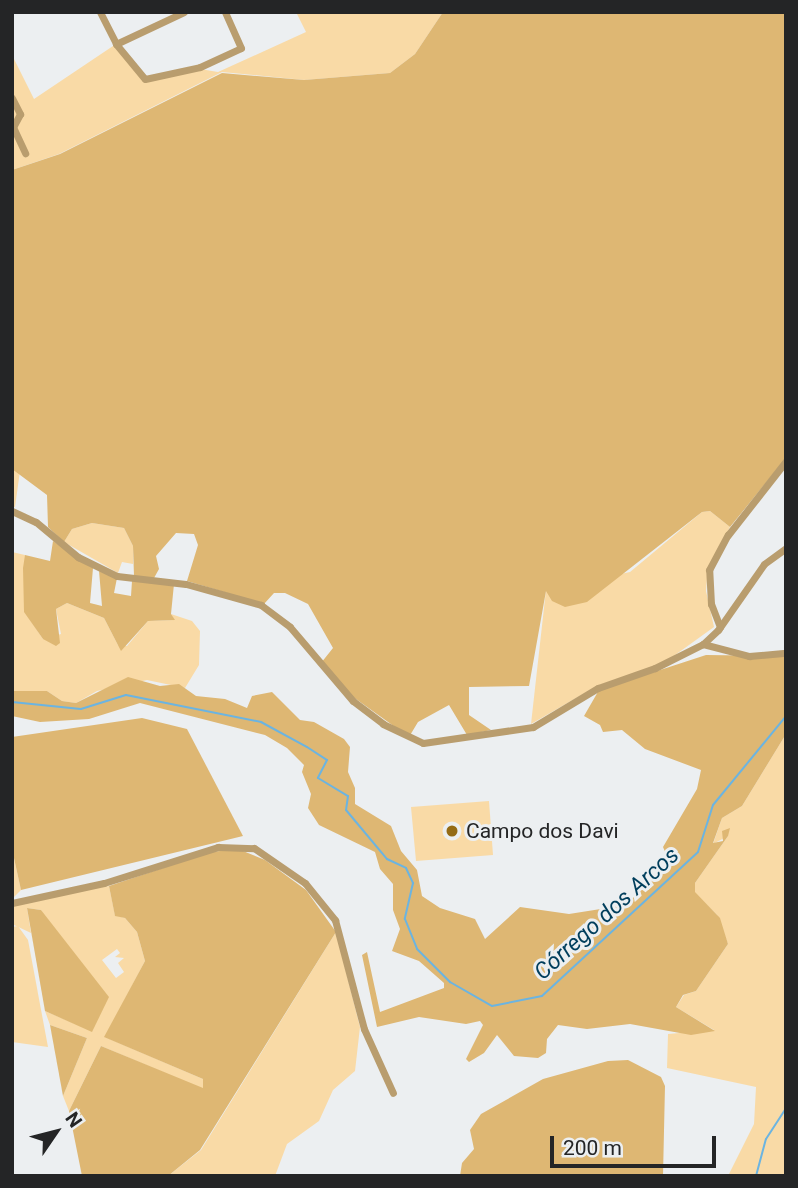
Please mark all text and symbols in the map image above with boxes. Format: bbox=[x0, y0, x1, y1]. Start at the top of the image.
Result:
place label: Campo dos Davi bbox=[466, 818, 619, 844]
marker: Campo dos Davi bbox=[444, 823, 460, 839]
water label: Córrego dos Arcos bbox=[529, 842, 685, 986]
north arrow bbox=[21, 1097, 91, 1167]
text: N bbox=[60, 1108, 87, 1132]
scale bar bbox=[553, 1122, 719, 1166]
text: 200 m bbox=[563, 1136, 622, 1160]

